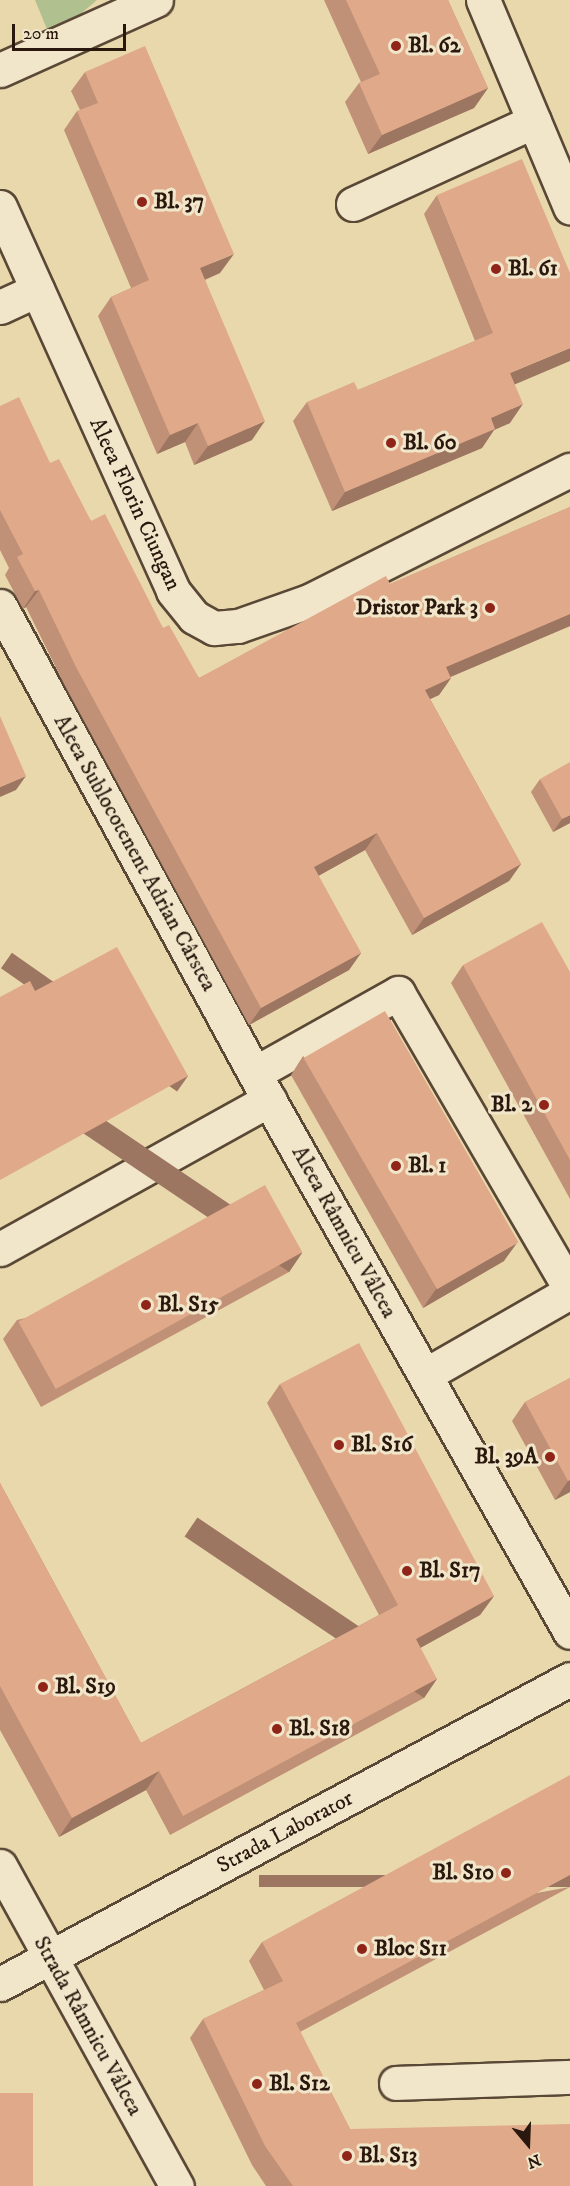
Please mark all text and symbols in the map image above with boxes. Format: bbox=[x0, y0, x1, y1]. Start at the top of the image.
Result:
scale bar bbox=[15, 12, 129, 50]
text: 20 m bbox=[23, 23, 59, 45]
place label: Bl. 62 bbox=[408, 33, 461, 59]
marker: Bl. 62 bbox=[389, 39, 403, 53]
place label: Bl. 37 bbox=[154, 189, 204, 215]
marker: Bl. 37 bbox=[135, 195, 149, 209]
place label: Bl. 61 bbox=[508, 256, 558, 282]
marker: Bl. 61 bbox=[489, 262, 503, 276]
street label: Aleea Florin Ciungan bbox=[83, 414, 187, 594]
place label: Bl. 60 bbox=[403, 430, 457, 456]
marker: Bl. 60 bbox=[384, 436, 398, 450]
place label: Dristor Park 3 bbox=[356, 595, 478, 621]
marker: Dristor Park 3 bbox=[483, 601, 497, 615]
street label: Aleea Sublocotenent Adrian Cârstea bbox=[48, 710, 222, 996]
place label: Bl. 2 bbox=[491, 1092, 532, 1118]
marker: Bl. 2 bbox=[537, 1098, 551, 1112]
street label: Aleea Râmnicu Vâlcea bbox=[286, 1141, 402, 1323]
place label: Bl. 1 bbox=[408, 1153, 446, 1179]
marker: Bl. 1 bbox=[389, 1159, 403, 1173]
place label: Bl. S15 bbox=[158, 1292, 219, 1318]
marker: Bl. S15 bbox=[139, 1298, 153, 1312]
place label: Bl. S16 bbox=[351, 1432, 412, 1458]
marker: Bl. S16 bbox=[332, 1438, 346, 1452]
place label: Bl. 39A bbox=[474, 1444, 538, 1470]
marker: Bl. 39A bbox=[543, 1450, 557, 1464]
place label: Bl. S17 bbox=[419, 1558, 481, 1584]
marker: Bl. S17 bbox=[400, 1564, 414, 1578]
place label: Bl. S19 bbox=[55, 1674, 116, 1700]
marker: Bl. S19 bbox=[36, 1680, 50, 1694]
place label: Bl. S18 bbox=[289, 1716, 350, 1742]
marker: Bl. S18 bbox=[270, 1722, 284, 1736]
street label: Strada Laborator bbox=[212, 1785, 358, 1879]
place label: Bl. S10 bbox=[432, 1860, 494, 1886]
marker: Bl. S10 bbox=[499, 1866, 513, 1880]
street label: Strada Râmnicu Vâlcea bbox=[28, 1932, 148, 2120]
place label: Bloc S11 bbox=[374, 1936, 447, 1962]
marker: Bloc S11 bbox=[355, 1942, 369, 1956]
place label: Bl. S12 bbox=[269, 2071, 330, 2097]
marker: Bl. S12 bbox=[250, 2077, 264, 2091]
north arrow bbox=[498, 2114, 558, 2174]
place label: Bl. S13 bbox=[359, 2143, 417, 2169]
marker: Bl. S13 bbox=[340, 2149, 354, 2163]
text: N bbox=[524, 2149, 543, 2173]

